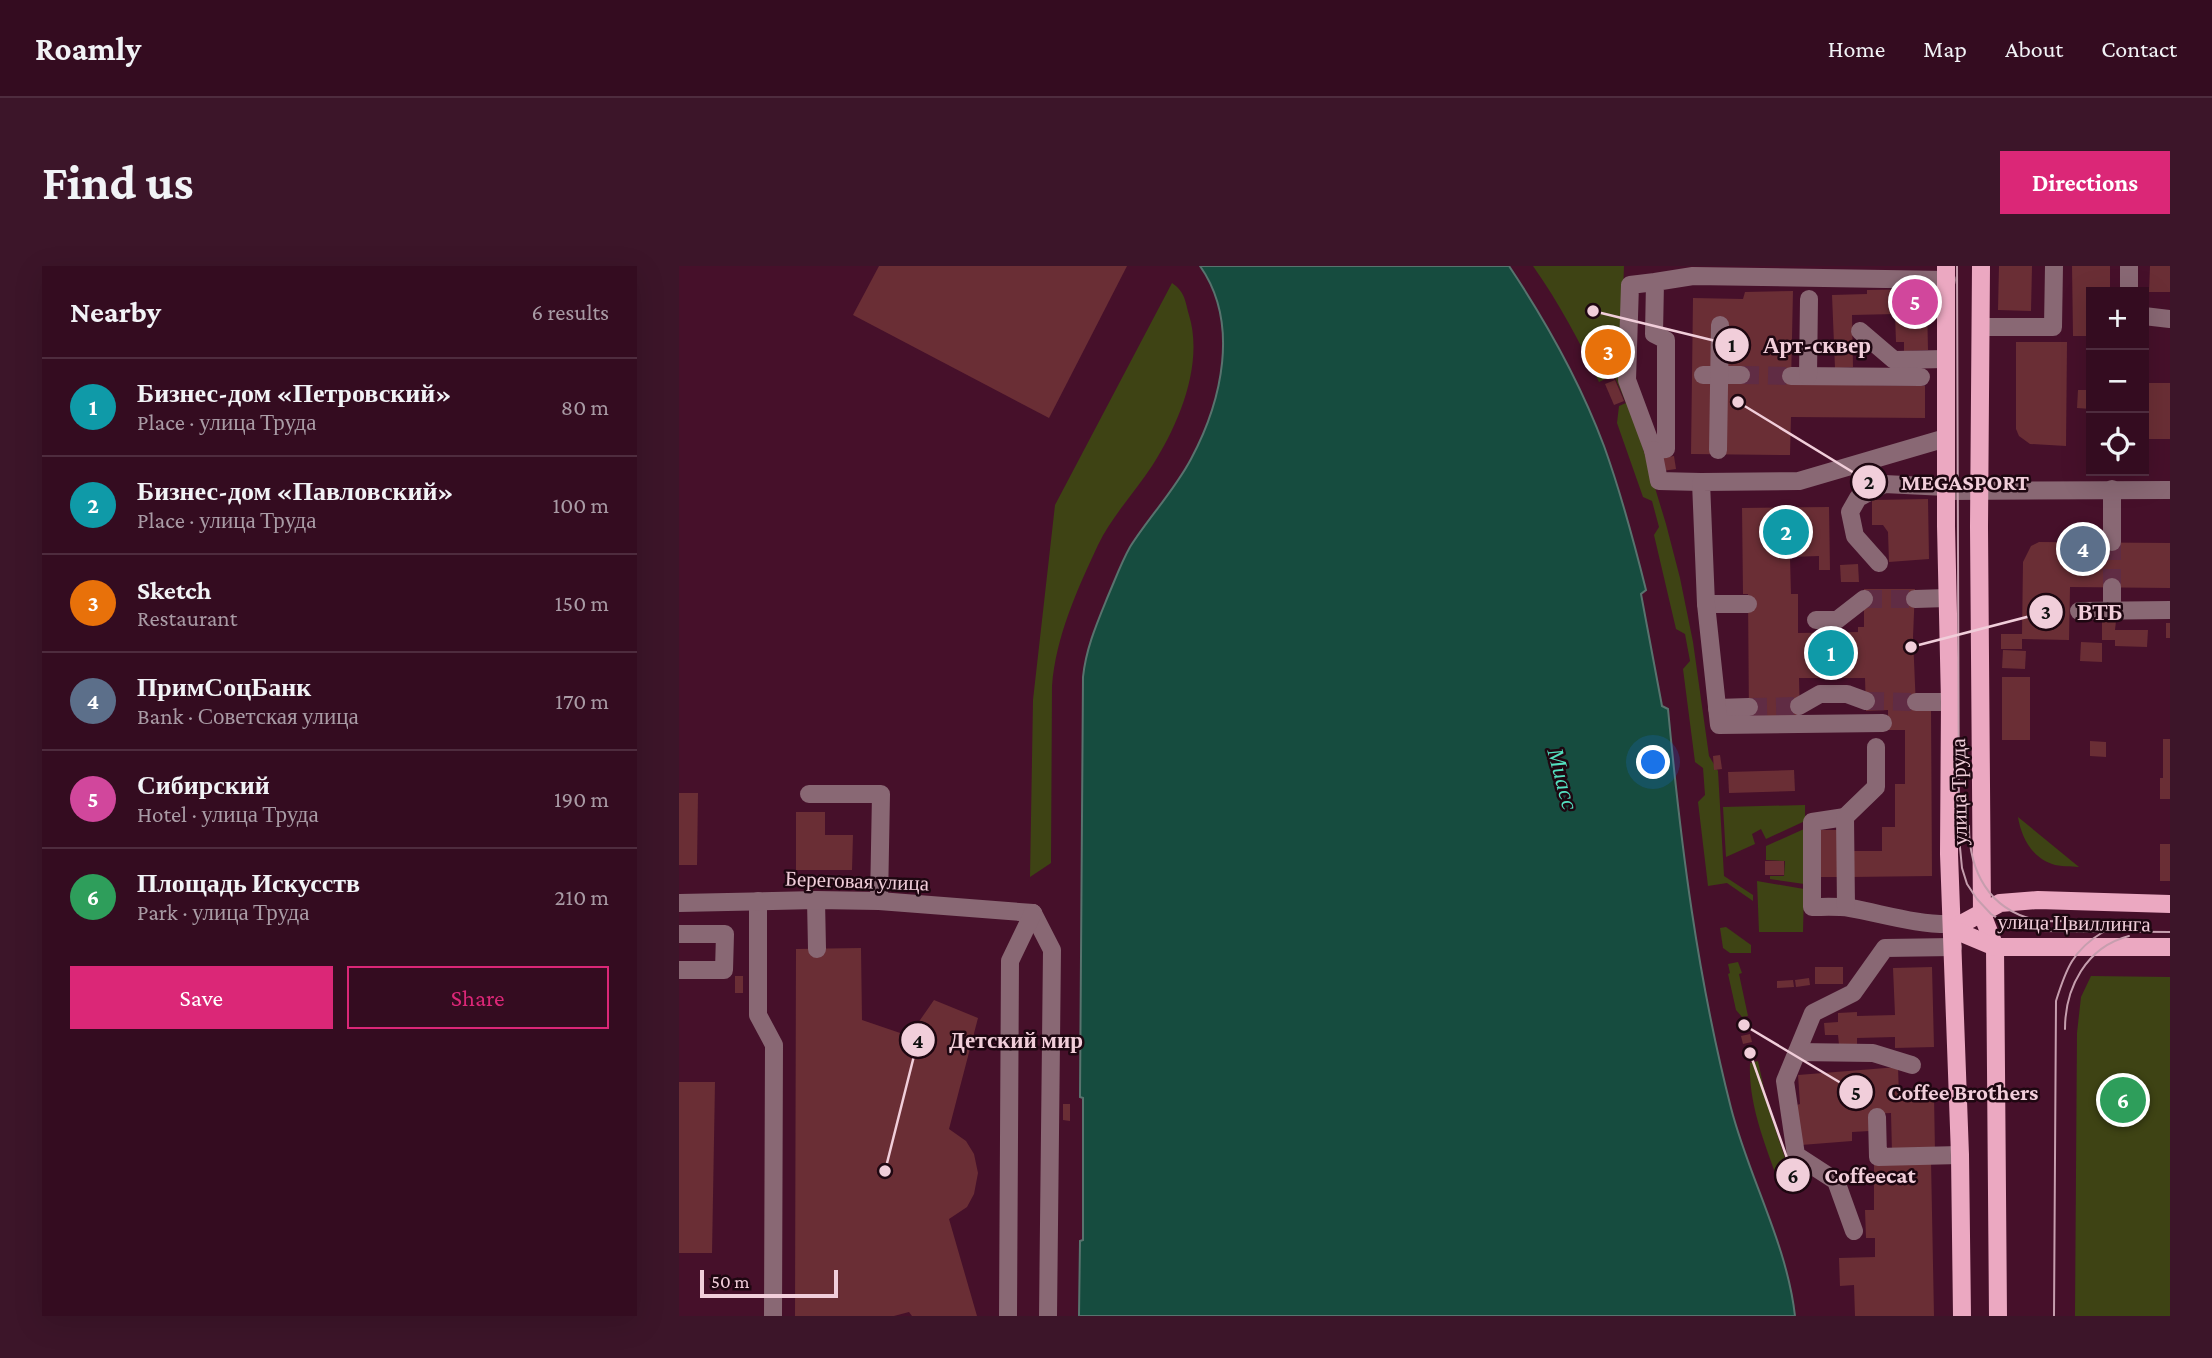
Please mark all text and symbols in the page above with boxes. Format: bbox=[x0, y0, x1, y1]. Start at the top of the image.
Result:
text: Roamly bbox=[35, 30, 141, 67]
text: Home bbox=[1828, 35, 1885, 62]
text: Map bbox=[1923, 35, 1967, 62]
text: About bbox=[2005, 35, 2063, 62]
text: Contact bbox=[2101, 35, 2177, 62]
button: Directions bbox=[2000, 151, 2170, 214]
text: Find us bbox=[42, 155, 194, 210]
pin: 5 bbox=[1892, 276, 1938, 328]
map controls bbox=[2086, 287, 2149, 476]
button: + bbox=[2086, 287, 2149, 350]
text: Nearby bbox=[70, 295, 161, 328]
text: 6 results bbox=[532, 299, 609, 325]
callout: Арт-сквер bbox=[1714, 323, 1885, 367]
pin: 3 bbox=[1585, 326, 1631, 378]
text: Арт-сквер bbox=[1763, 332, 1871, 358]
text: 1 bbox=[1728, 333, 1736, 357]
button: − bbox=[2086, 350, 2149, 413]
text: Бизнес-дом «Петровский» bbox=[137, 379, 452, 408]
text: 1 bbox=[89, 394, 97, 420]
text: 80 m bbox=[561, 394, 609, 420]
text: Place · улица Труда bbox=[137, 409, 316, 435]
button: locate bbox=[2086, 413, 2149, 476]
callout: MEGASPORT bbox=[1852, 460, 2043, 504]
text: MEGASPORT bbox=[1901, 469, 2029, 495]
text: 2 bbox=[1864, 470, 1875, 494]
text: Бизнес-дом «Павловский» bbox=[137, 477, 454, 506]
text: 2 bbox=[87, 492, 99, 518]
text: 100 m bbox=[553, 492, 609, 518]
pin: 2 bbox=[1763, 506, 1809, 558]
text: Place · улица Труда bbox=[137, 507, 316, 533]
pin: 4 bbox=[2060, 523, 2106, 575]
text: Sketch bbox=[137, 576, 211, 605]
text: 3 bbox=[87, 590, 99, 616]
text: 150 m bbox=[555, 590, 609, 616]
callout: ВТБ bbox=[2028, 590, 2137, 634]
text: ВТБ bbox=[2077, 599, 2123, 625]
text: 3 bbox=[2041, 600, 2051, 624]
text: Restaurant bbox=[137, 605, 237, 631]
pin: 1 bbox=[1808, 627, 1854, 679]
text: ПримСоцБанк bbox=[137, 673, 311, 702]
text: 4 bbox=[87, 688, 99, 714]
text: 170 m bbox=[555, 688, 609, 714]
text: Bank · Советская улица bbox=[137, 703, 359, 729]
street label: улица Труда bbox=[1946, 738, 1972, 846]
water label: Миасс bbox=[1542, 744, 1584, 813]
your location bbox=[1636, 745, 1670, 779]
text: Сибирский bbox=[137, 771, 270, 800]
text: 5 bbox=[87, 786, 99, 812]
text: 190 m bbox=[554, 786, 609, 812]
text: Hotel · улица Труда bbox=[137, 801, 319, 827]
street label: Береговая улица bbox=[785, 866, 930, 896]
text: Площадь Искусств bbox=[137, 869, 360, 898]
text: 6 bbox=[87, 884, 99, 910]
text: 210 m bbox=[555, 884, 609, 910]
text: Park · улица Труда bbox=[137, 899, 309, 925]
street label: улица Цвиллинга bbox=[1997, 910, 2152, 936]
button: Save bbox=[70, 966, 333, 1029]
button: Share bbox=[347, 966, 609, 1029]
callout: Детский мир bbox=[900, 1018, 1097, 1062]
text: Детский мир bbox=[949, 1027, 1083, 1053]
text: 4 bbox=[912, 1029, 924, 1053]
callout: Coffee Brothers bbox=[1838, 1070, 2052, 1114]
pin: 6 bbox=[2100, 1074, 2146, 1126]
text: Coffee Brothers bbox=[1888, 1079, 2038, 1105]
text: 5 bbox=[1851, 1081, 1861, 1105]
callout: Coffeecat bbox=[1775, 1153, 1930, 1197]
text: Coffeecat bbox=[1824, 1162, 1917, 1188]
text: 6 bbox=[1787, 1164, 1799, 1188]
scale bar bbox=[700, 1267, 838, 1299]
text: 50 m bbox=[711, 1271, 750, 1292]

